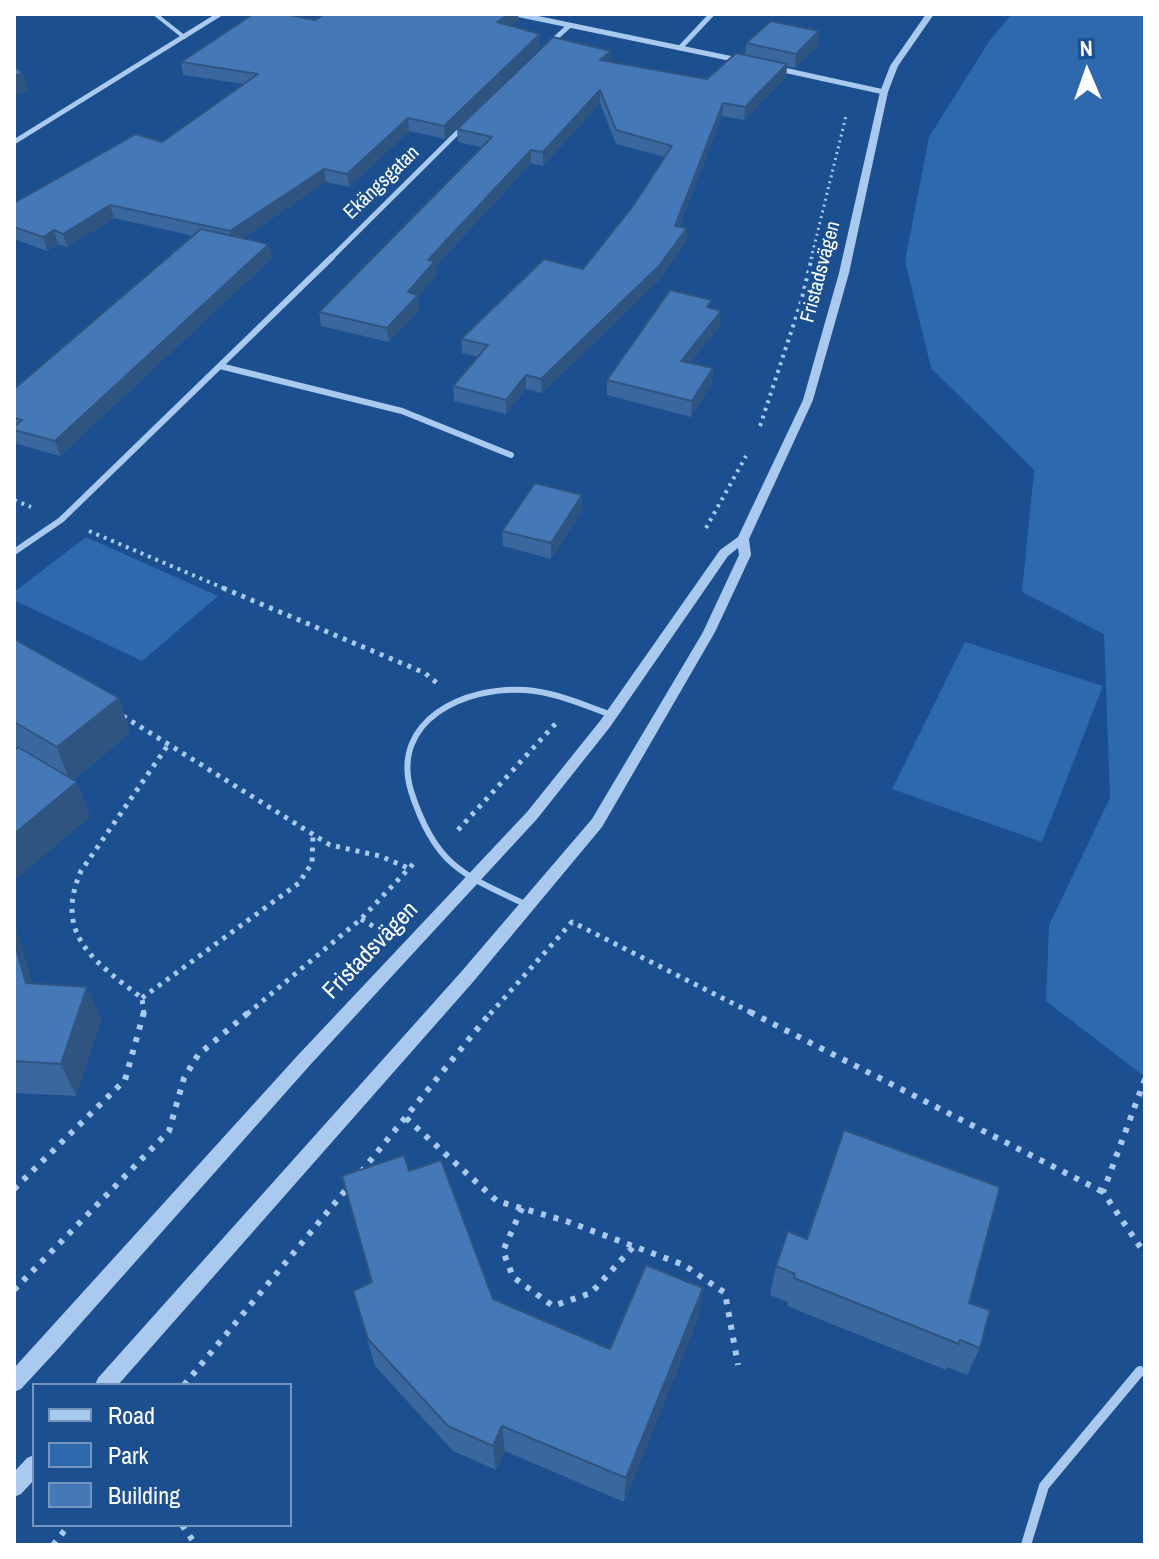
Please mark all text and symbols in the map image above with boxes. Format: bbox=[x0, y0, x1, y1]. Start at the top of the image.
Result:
north arrow bbox=[1047, 32, 1127, 112]
text: N bbox=[1079, 33, 1093, 63]
street label: Ekängsgatan bbox=[339, 141, 425, 225]
street label: Fristadsvägen bbox=[796, 219, 846, 325]
street label: Fristadsvägen bbox=[317, 896, 425, 1006]
legend bbox=[32, 1383, 292, 1527]
text: Road bbox=[108, 1399, 155, 1431]
text: Park bbox=[108, 1439, 148, 1471]
text: Building bbox=[108, 1479, 180, 1511]

